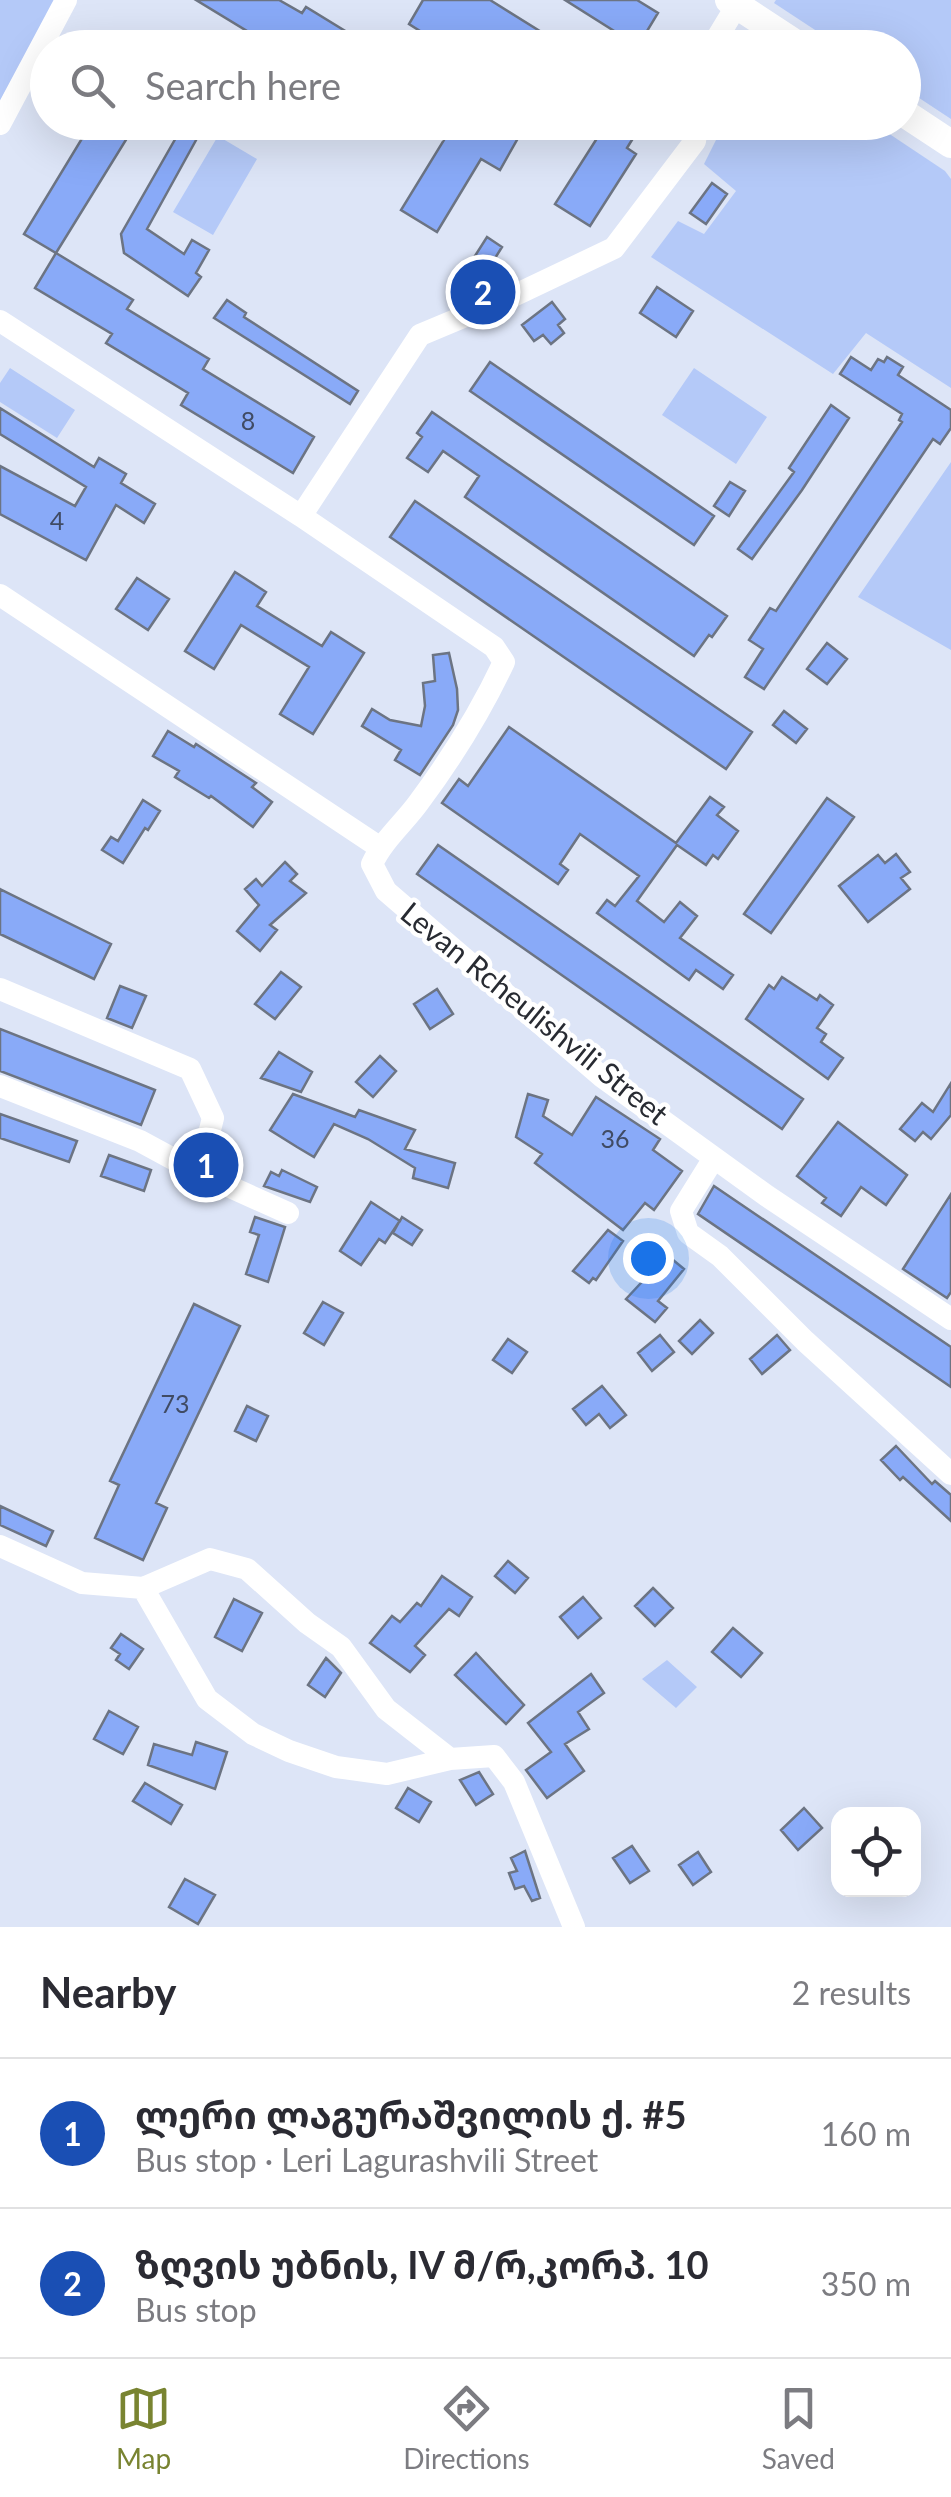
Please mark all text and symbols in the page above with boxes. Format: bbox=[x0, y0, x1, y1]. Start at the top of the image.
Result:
search box bbox=[30, 30, 921, 140]
icon: search bbox=[65, 58, 120, 113]
text: Search here bbox=[145, 62, 341, 108]
pin: 2 bbox=[450, 254, 516, 330]
house number: 8 bbox=[241, 405, 255, 435]
house number: 4 bbox=[50, 505, 64, 535]
street label: Levan Rcheulishvili Street bbox=[395, 894, 676, 1131]
house number: 36 bbox=[600, 1123, 630, 1153]
pin: 1 bbox=[174, 1128, 238, 1202]
your location bbox=[623, 1233, 674, 1284]
house number: 73 bbox=[160, 1388, 190, 1418]
map controls bbox=[831, 1807, 921, 1897]
button: locate bbox=[831, 1807, 921, 1897]
text: Nearby bbox=[40, 1967, 177, 2017]
text: 2 results bbox=[792, 1973, 911, 2012]
text: ლერი ლაგურაშვილის ქ. #5 bbox=[135, 2091, 687, 2137]
text: 1 bbox=[63, 2114, 82, 2153]
text: 160 m bbox=[821, 2114, 911, 2153]
text: Bus stop · Leri Lagurashvili Street bbox=[135, 2140, 598, 2179]
text: ზღვის უბნის, IV მ/რ,კორპ. 10 bbox=[135, 2241, 709, 2287]
text: 2 bbox=[63, 2264, 82, 2303]
text: 350 m bbox=[821, 2264, 911, 2303]
text: Bus stop bbox=[135, 2290, 257, 2329]
tab: Map bbox=[116, 2381, 171, 2475]
tab: Directions bbox=[403, 2381, 530, 2475]
tab: Saved bbox=[762, 2381, 835, 2475]

